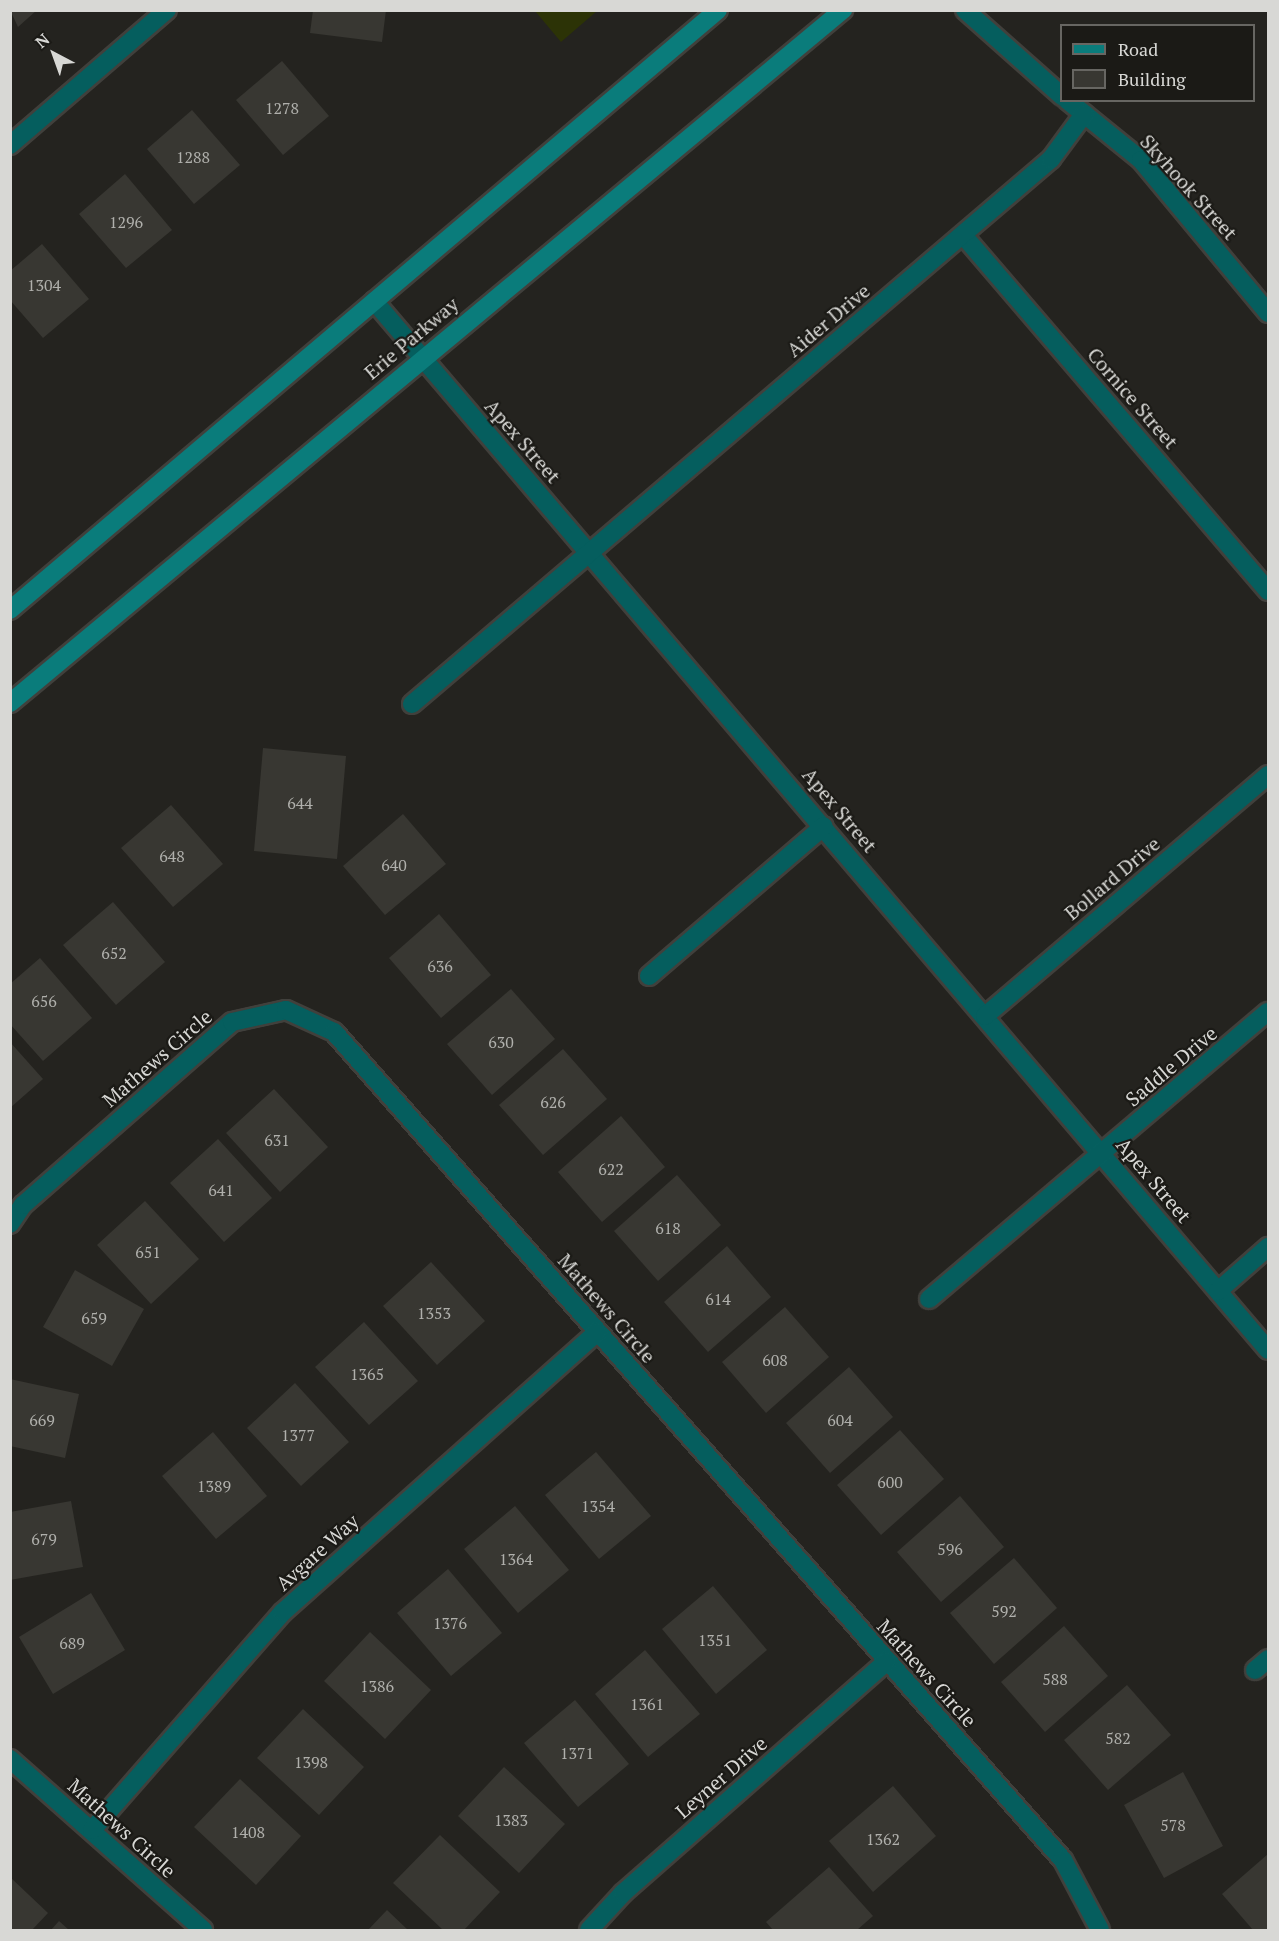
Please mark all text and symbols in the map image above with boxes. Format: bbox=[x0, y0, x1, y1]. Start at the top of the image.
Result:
north arrow bbox=[24, 24, 84, 84]
legend bbox=[1060, 24, 1255, 102]
text: N bbox=[30, 28, 54, 53]
text: Road bbox=[1118, 37, 1158, 61]
text: Building bbox=[1118, 67, 1186, 91]
house number: 1278 bbox=[265, 98, 299, 118]
street label: Skyhook Street bbox=[1135, 129, 1243, 245]
house number: 1288 bbox=[176, 147, 210, 167]
house number: 1296 bbox=[109, 212, 143, 232]
house number: 1304 bbox=[27, 275, 61, 295]
street label: Aider Drive bbox=[782, 278, 874, 362]
street label: Erie Parkway bbox=[359, 292, 463, 384]
street label: Cornice Street bbox=[1083, 342, 1183, 454]
street label: Apex Street bbox=[480, 394, 566, 488]
street label: Apex Street bbox=[798, 763, 882, 857]
house number: 644 bbox=[287, 793, 313, 813]
street label: Bollard Drive bbox=[1060, 831, 1164, 925]
house number: 648 bbox=[159, 846, 185, 866]
house number: 640 bbox=[381, 855, 407, 875]
house number: 652 bbox=[101, 943, 127, 963]
house number: 636 bbox=[427, 956, 453, 976]
house number: 656 bbox=[31, 991, 57, 1011]
street label: Mathews Circle bbox=[98, 1004, 216, 1112]
street label: Saddle Drive bbox=[1121, 1021, 1221, 1111]
house number: 630 bbox=[488, 1032, 514, 1052]
house number: 626 bbox=[540, 1092, 566, 1112]
house number: 631 bbox=[264, 1130, 290, 1150]
street label: Apex Street bbox=[1112, 1133, 1196, 1227]
house number: 622 bbox=[598, 1159, 624, 1179]
house number: 641 bbox=[208, 1180, 234, 1200]
house number: 618 bbox=[655, 1218, 681, 1238]
house number: 651 bbox=[135, 1242, 161, 1262]
street label: Mathews Circle bbox=[553, 1249, 661, 1367]
house number: 614 bbox=[705, 1289, 731, 1309]
house number: 1353 bbox=[417, 1303, 451, 1323]
house number: 659 bbox=[81, 1308, 107, 1328]
house number: 608 bbox=[762, 1350, 788, 1370]
house number: 1365 bbox=[350, 1364, 384, 1384]
house number: 669 bbox=[29, 1410, 55, 1430]
house number: 604 bbox=[827, 1410, 853, 1430]
house number: 1377 bbox=[281, 1425, 315, 1445]
house number: 600 bbox=[877, 1472, 903, 1492]
house number: 1389 bbox=[197, 1476, 231, 1496]
house number: 1354 bbox=[581, 1496, 615, 1516]
street label: Avgare Way bbox=[271, 1509, 363, 1595]
house number: 679 bbox=[31, 1529, 57, 1549]
house number: 596 bbox=[937, 1539, 963, 1559]
house number: 1364 bbox=[499, 1549, 533, 1569]
house number: 592 bbox=[991, 1601, 1017, 1621]
house number: 1376 bbox=[433, 1613, 467, 1633]
street label: Mathews Circle bbox=[872, 1614, 982, 1732]
house number: 1351 bbox=[698, 1630, 732, 1650]
house number: 689 bbox=[59, 1633, 85, 1653]
house number: 588 bbox=[1042, 1669, 1068, 1689]
house number: 1386 bbox=[360, 1676, 394, 1696]
house number: 1361 bbox=[630, 1694, 664, 1714]
house number: 582 bbox=[1105, 1728, 1131, 1748]
street label: Leyner Drive bbox=[671, 1731, 771, 1823]
house number: 1371 bbox=[560, 1743, 594, 1763]
house number: 1398 bbox=[294, 1752, 328, 1772]
street label: Mathews Circle bbox=[63, 1773, 181, 1883]
house number: 1383 bbox=[494, 1810, 528, 1830]
house number: 578 bbox=[1160, 1815, 1186, 1835]
house number: 1408 bbox=[231, 1822, 265, 1842]
house number: 1362 bbox=[866, 1829, 900, 1849]

